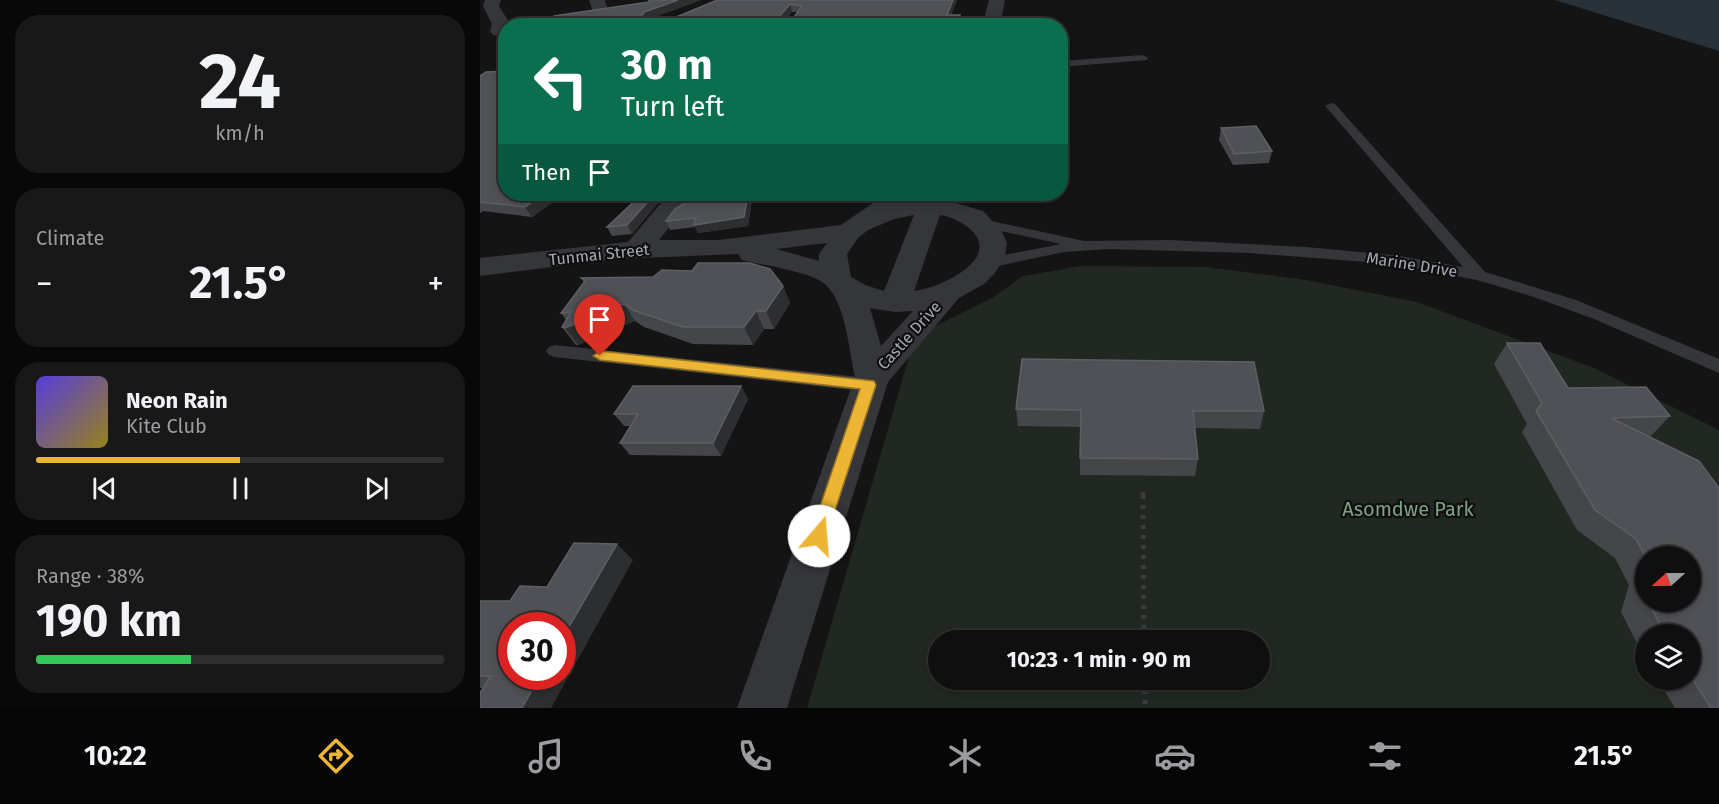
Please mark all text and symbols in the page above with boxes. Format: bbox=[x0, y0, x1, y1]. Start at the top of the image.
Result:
text: 24 bbox=[199, 35, 281, 129]
text: 30 m bbox=[621, 40, 713, 90]
icon: left bbox=[522, 42, 600, 120]
text: Turn left bbox=[621, 91, 724, 123]
text: km/h bbox=[215, 121, 265, 145]
icon: arrive bbox=[583, 156, 616, 189]
text: Then bbox=[522, 159, 571, 186]
text: Climate bbox=[36, 226, 104, 250]
street label: Tunmai Street bbox=[548, 240, 650, 269]
street label: Marine Drive bbox=[1365, 248, 1459, 281]
text: 21.5° bbox=[189, 256, 291, 310]
text: − bbox=[36, 264, 53, 304]
text: + bbox=[428, 264, 444, 304]
pin bbox=[574, 294, 625, 356]
street label: Castle Drive bbox=[874, 297, 945, 373]
icon: arrive bbox=[583, 303, 616, 336]
text: Neon Rain bbox=[126, 387, 228, 414]
text: Kite Club bbox=[126, 414, 207, 438]
icon: previous bbox=[88, 472, 121, 505]
icon: pause bbox=[224, 472, 257, 505]
icon: next bbox=[360, 472, 393, 505]
park label: Asomdwe Park bbox=[1342, 497, 1474, 521]
position arrow bbox=[787, 504, 851, 568]
north arrow bbox=[1635, 546, 1701, 612]
map controls bbox=[1635, 546, 1701, 690]
text: Range · 38% bbox=[36, 564, 144, 588]
text: 190 km bbox=[36, 594, 182, 648]
speed limit sign: 30 bbox=[498, 612, 576, 690]
button: layers bbox=[1635, 624, 1701, 690]
text: 10:23 · 1 min · 90 m bbox=[1007, 646, 1191, 673]
icon: directions bbox=[315, 735, 357, 777]
icon: music bbox=[525, 735, 567, 777]
icon: phone bbox=[734, 735, 776, 777]
icon: climate bbox=[944, 735, 986, 777]
icon: car bbox=[1154, 735, 1196, 777]
icon: filters bbox=[1364, 735, 1406, 777]
text: 10:22 bbox=[84, 740, 147, 772]
text: 21.5° bbox=[1574, 740, 1635, 772]

